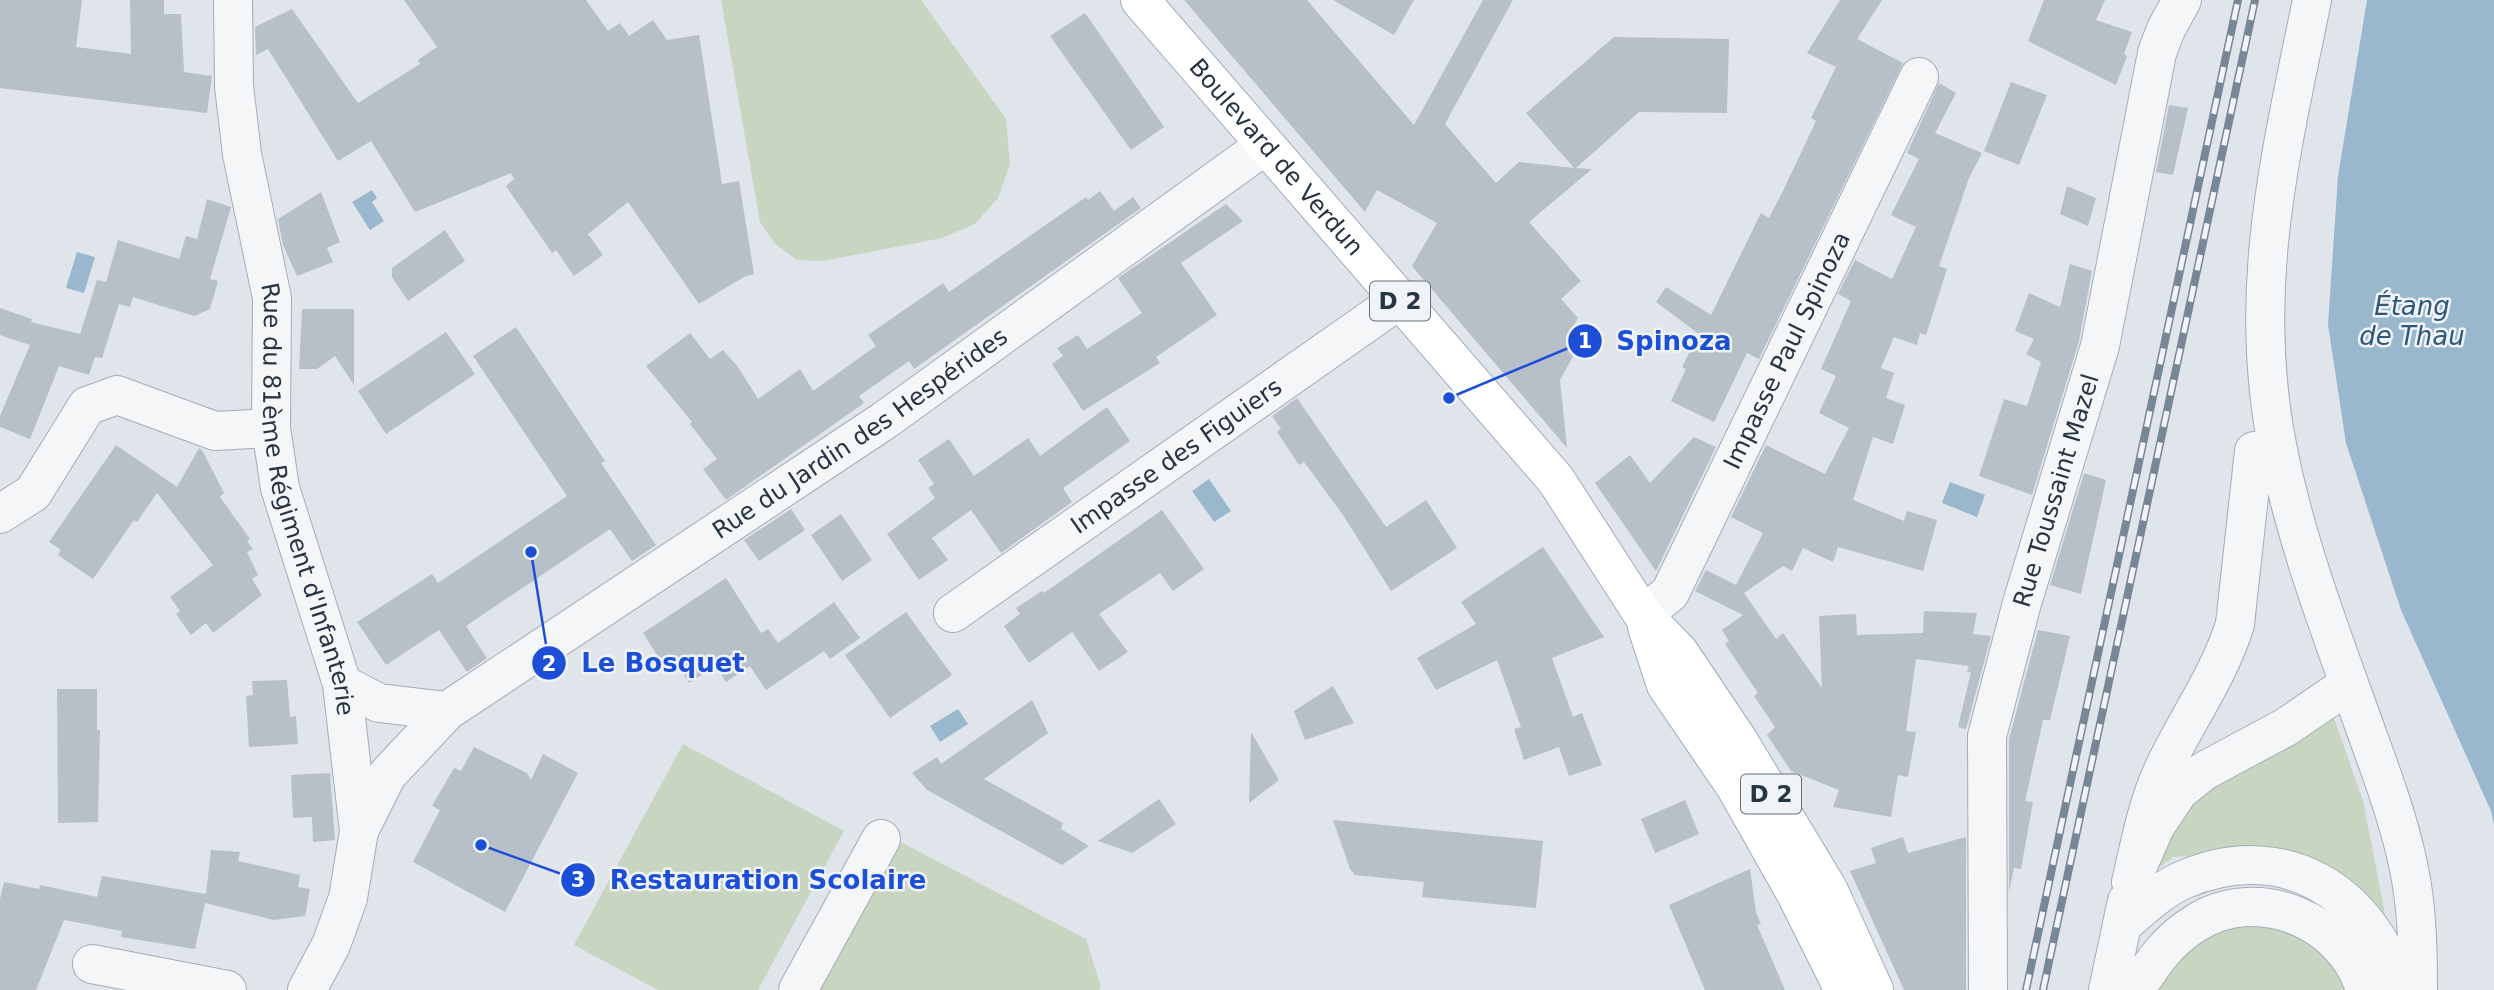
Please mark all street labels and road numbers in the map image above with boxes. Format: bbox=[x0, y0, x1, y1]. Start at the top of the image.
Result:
street label: Boulevard de Verdun bbox=[1183, 53, 1369, 261]
street label: Impasse Paul Spinoza bbox=[1718, 227, 1856, 474]
street label: Rue du 81ème Régiment d'Infanterie bbox=[255, 280, 360, 717]
road number: D 2 bbox=[1370, 282, 1430, 320]
street label: Rue du Jardin des Hespérides bbox=[707, 322, 1013, 545]
street label: Rue Toussaint Mazel bbox=[2008, 371, 2105, 610]
street label: Impasse des Figuiers bbox=[1066, 373, 1287, 540]
road number: D 2 bbox=[1741, 774, 1801, 814]

